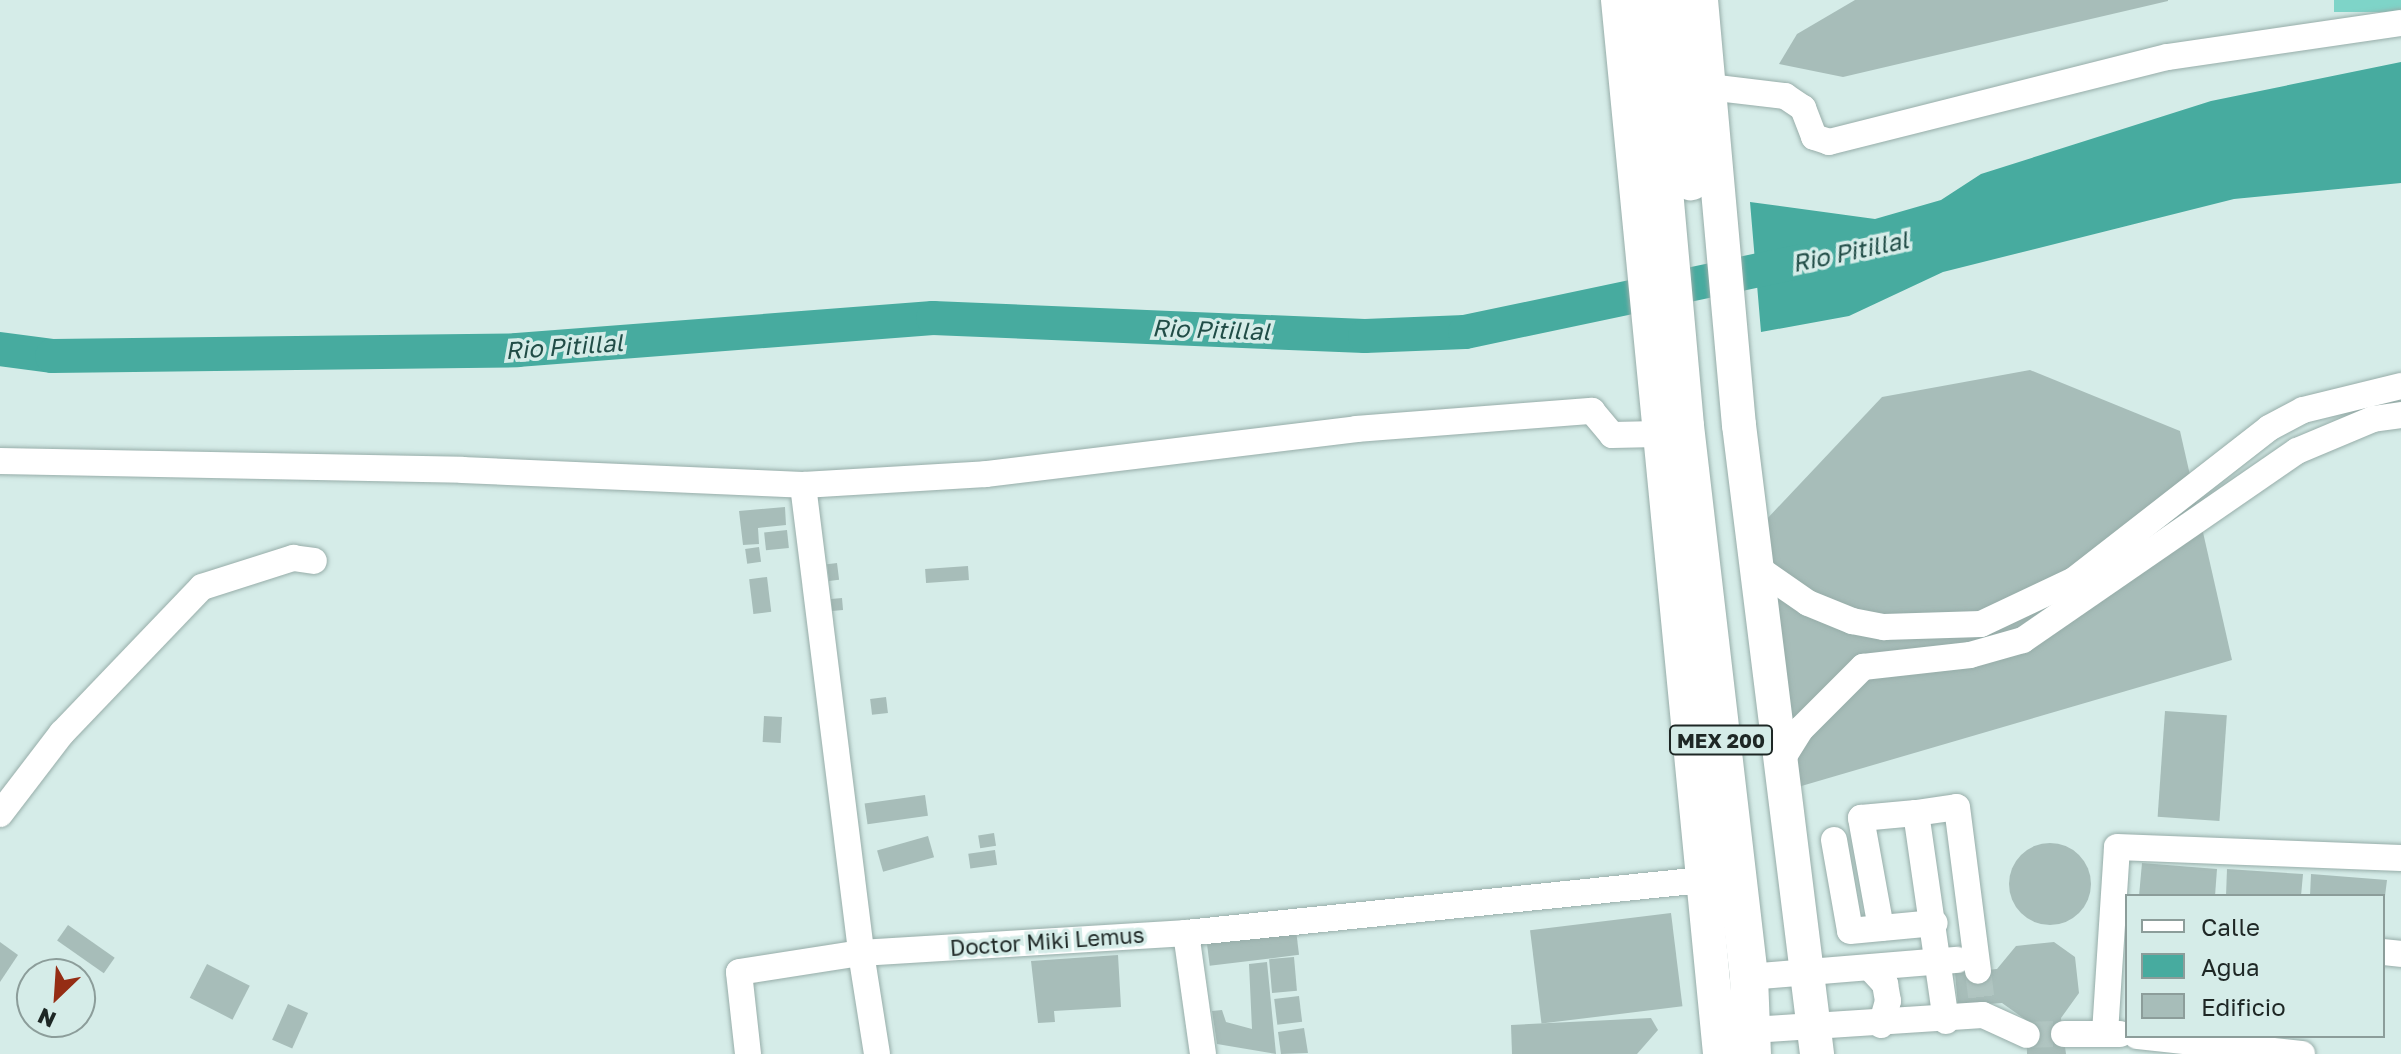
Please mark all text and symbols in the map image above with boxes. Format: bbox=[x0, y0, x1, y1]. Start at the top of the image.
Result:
water label: Rio Pitillal bbox=[1789, 225, 1911, 277]
water label: Rio Pitillal bbox=[1152, 313, 1270, 345]
water label: Rio Pitillal bbox=[504, 328, 624, 364]
road number: MEX 200 bbox=[1669, 724, 1773, 756]
legend bbox=[2125, 894, 2385, 1038]
text: Calle bbox=[2201, 912, 2260, 941]
street label: Doctor Miki Lemus bbox=[949, 921, 1145, 961]
text: Agua bbox=[2201, 952, 2260, 981]
north arrow bbox=[16, 958, 96, 1038]
text: Edificio bbox=[2201, 992, 2286, 1021]
text: N bbox=[33, 1003, 60, 1034]

